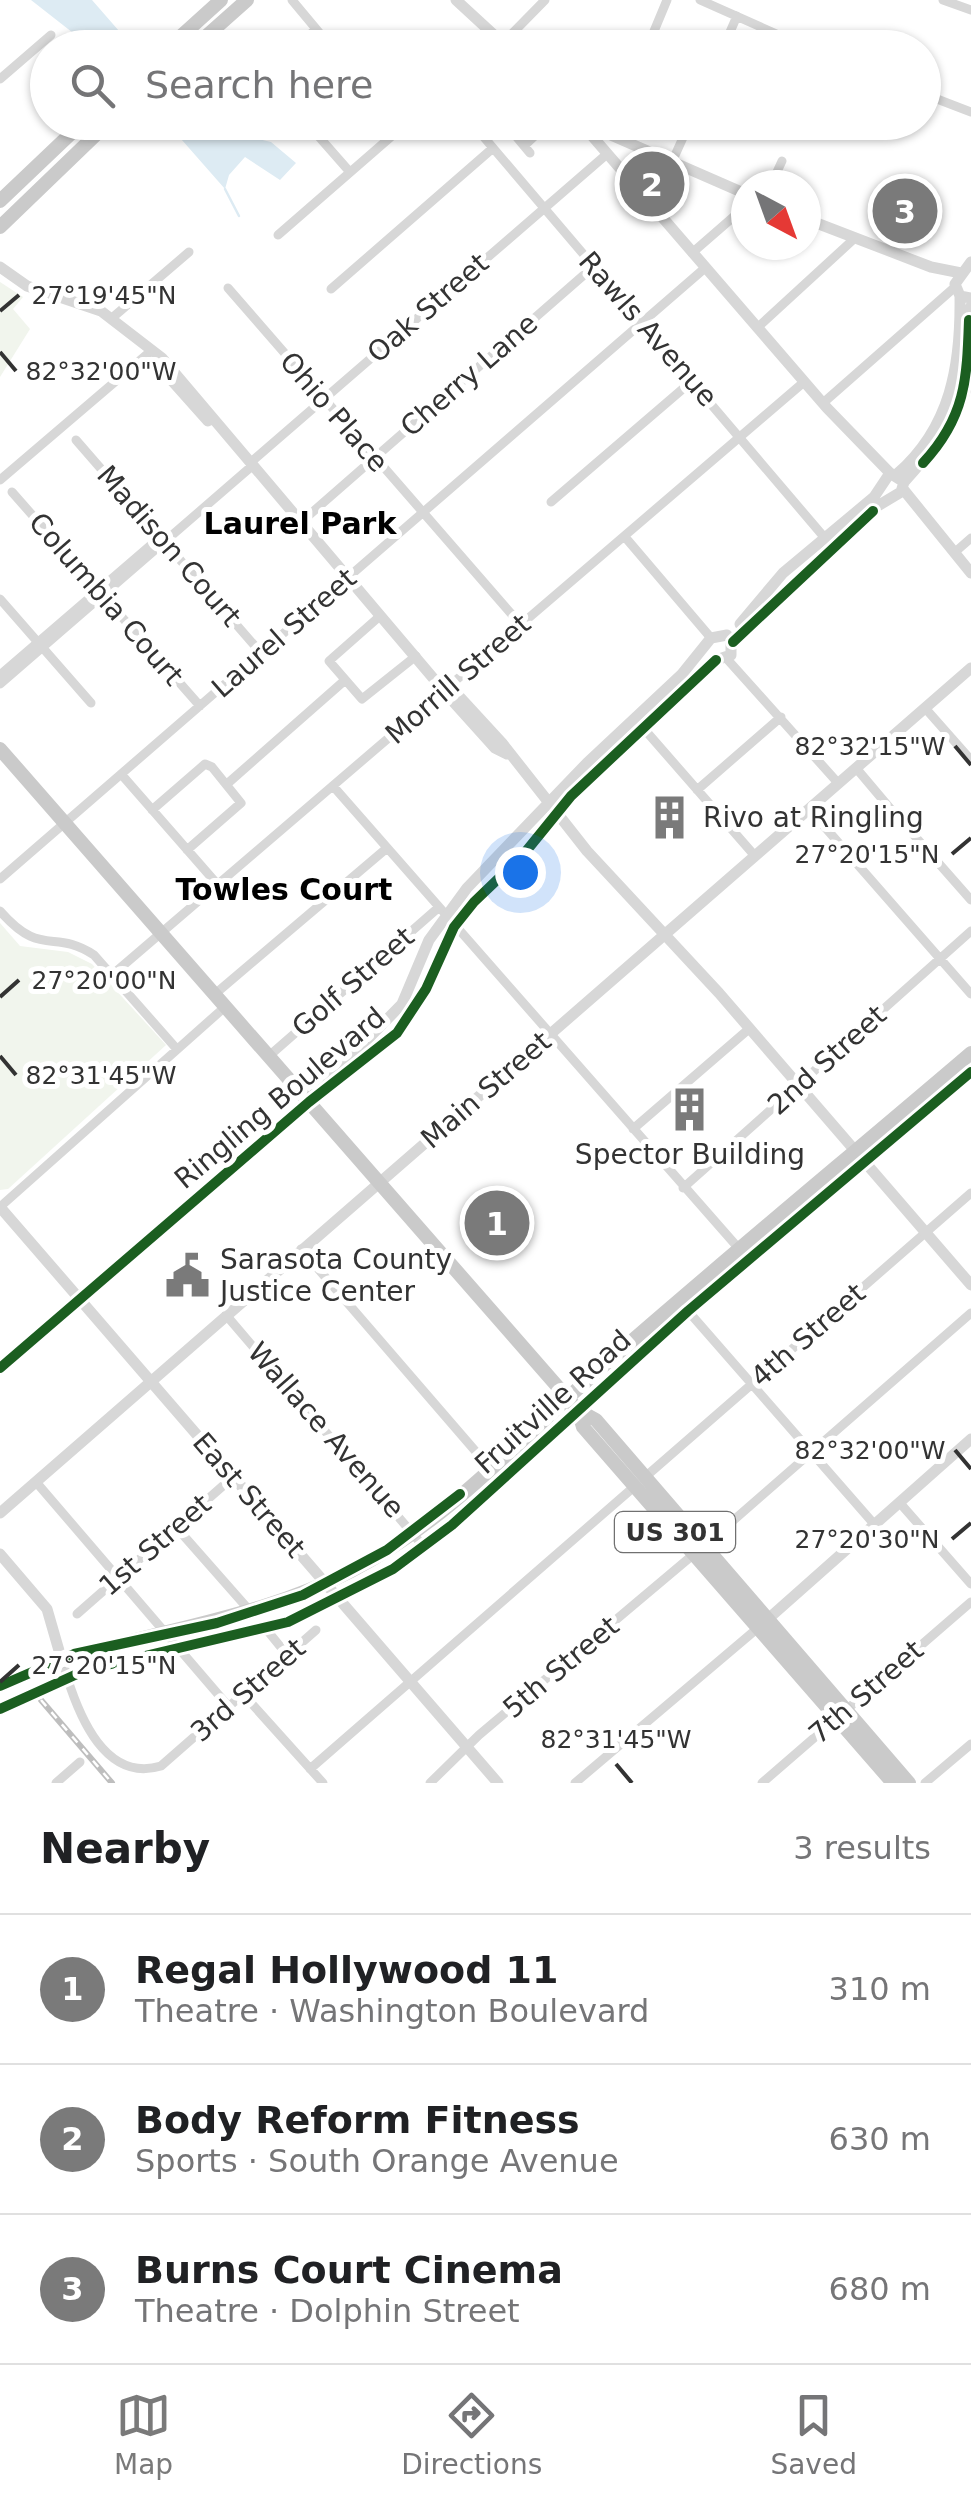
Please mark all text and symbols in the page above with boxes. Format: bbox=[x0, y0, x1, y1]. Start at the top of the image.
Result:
search box bbox=[30, 30, 941, 140]
icon: search bbox=[65, 58, 120, 113]
text: Search here bbox=[145, 63, 373, 107]
pin: 2 bbox=[620, 146, 684, 222]
north arrow bbox=[731, 170, 821, 260]
pin: 3 bbox=[872, 174, 938, 248]
street label: Rawls Avenue bbox=[572, 245, 724, 413]
street label: Oak Street bbox=[361, 247, 495, 369]
text: 27°19'45"N bbox=[31, 281, 177, 310]
street label: Cherry Lane bbox=[394, 307, 544, 443]
street label: Ohio Place bbox=[273, 345, 395, 479]
text: 82°32'00"W bbox=[25, 357, 177, 386]
street label: Madison Court bbox=[90, 459, 248, 633]
street label: Columbia Court bbox=[22, 506, 190, 692]
district label: Laurel Park bbox=[204, 506, 397, 541]
street label: Laurel Street bbox=[205, 561, 363, 705]
street label: Morrill Street bbox=[379, 607, 537, 751]
text: 82°32'15"W bbox=[794, 732, 946, 761]
building icon: Rivo at Ringling bbox=[646, 793, 694, 841]
place label: Rivo at Ringling bbox=[703, 801, 924, 834]
text: 27°20'15"N bbox=[794, 840, 940, 869]
your location bbox=[495, 847, 546, 898]
district label: Towles Court bbox=[176, 872, 392, 907]
street label: Golf Street bbox=[285, 920, 421, 1044]
text: 27°20'00"N bbox=[31, 966, 177, 995]
street label: 2nd Street bbox=[761, 998, 893, 1122]
street label: Ringling Boulevard bbox=[168, 1000, 392, 1196]
street label: Main Street bbox=[414, 1025, 558, 1155]
text: 82°31'45"W bbox=[25, 1061, 177, 1090]
building icon: Spector Building bbox=[666, 1085, 714, 1133]
place label: Spector Building bbox=[575, 1138, 805, 1171]
pin: 1 bbox=[464, 1186, 530, 1260]
place label: Sarasota County Justice Center bbox=[218, 1243, 452, 1308]
public building icon: Sarasota County Justice Center bbox=[163, 1251, 211, 1299]
street label: 4th Street bbox=[744, 1276, 872, 1394]
street label: Fruitville Road bbox=[468, 1323, 638, 1481]
street label: Wallace Avenue bbox=[241, 1336, 411, 1524]
street label: East Street bbox=[186, 1426, 312, 1564]
text: 82°32'00"W bbox=[794, 1436, 946, 1465]
street label: 1st Street bbox=[92, 1487, 218, 1603]
road number: US 301 bbox=[615, 1512, 735, 1552]
text: 27°20'30"N bbox=[794, 1525, 940, 1554]
street label: 5th Street bbox=[497, 1609, 625, 1725]
street label: 3rd Street bbox=[184, 1631, 312, 1749]
street label: 7th Street bbox=[802, 1633, 930, 1751]
text: 27°20'15"N bbox=[31, 1651, 177, 1680]
text: 82°31'45"W bbox=[540, 1725, 692, 1754]
text: Nearby bbox=[40, 1824, 210, 1873]
text: 3 results bbox=[793, 1829, 931, 1867]
text: Regal Hollywood 11 bbox=[135, 1948, 559, 1992]
text: 1 bbox=[61, 1970, 84, 2008]
text: 310 m bbox=[829, 1970, 931, 2008]
text: Theatre · Washington Boulevard bbox=[135, 1992, 649, 2030]
text: Body Reform Fitness bbox=[135, 2098, 580, 2142]
text: 2 bbox=[61, 2120, 84, 2158]
text: 630 m bbox=[829, 2120, 931, 2158]
text: Sports · South Orange Avenue bbox=[135, 2142, 619, 2180]
text: Burns Court Cinema bbox=[135, 2248, 563, 2292]
text: 3 bbox=[61, 2270, 84, 2308]
text: 680 m bbox=[829, 2270, 931, 2308]
text: Theatre · Dolphin Street bbox=[135, 2292, 520, 2330]
tab: Map bbox=[114, 2388, 173, 2481]
tab: Directions bbox=[401, 2388, 542, 2481]
tab: Saved bbox=[770, 2388, 857, 2481]

